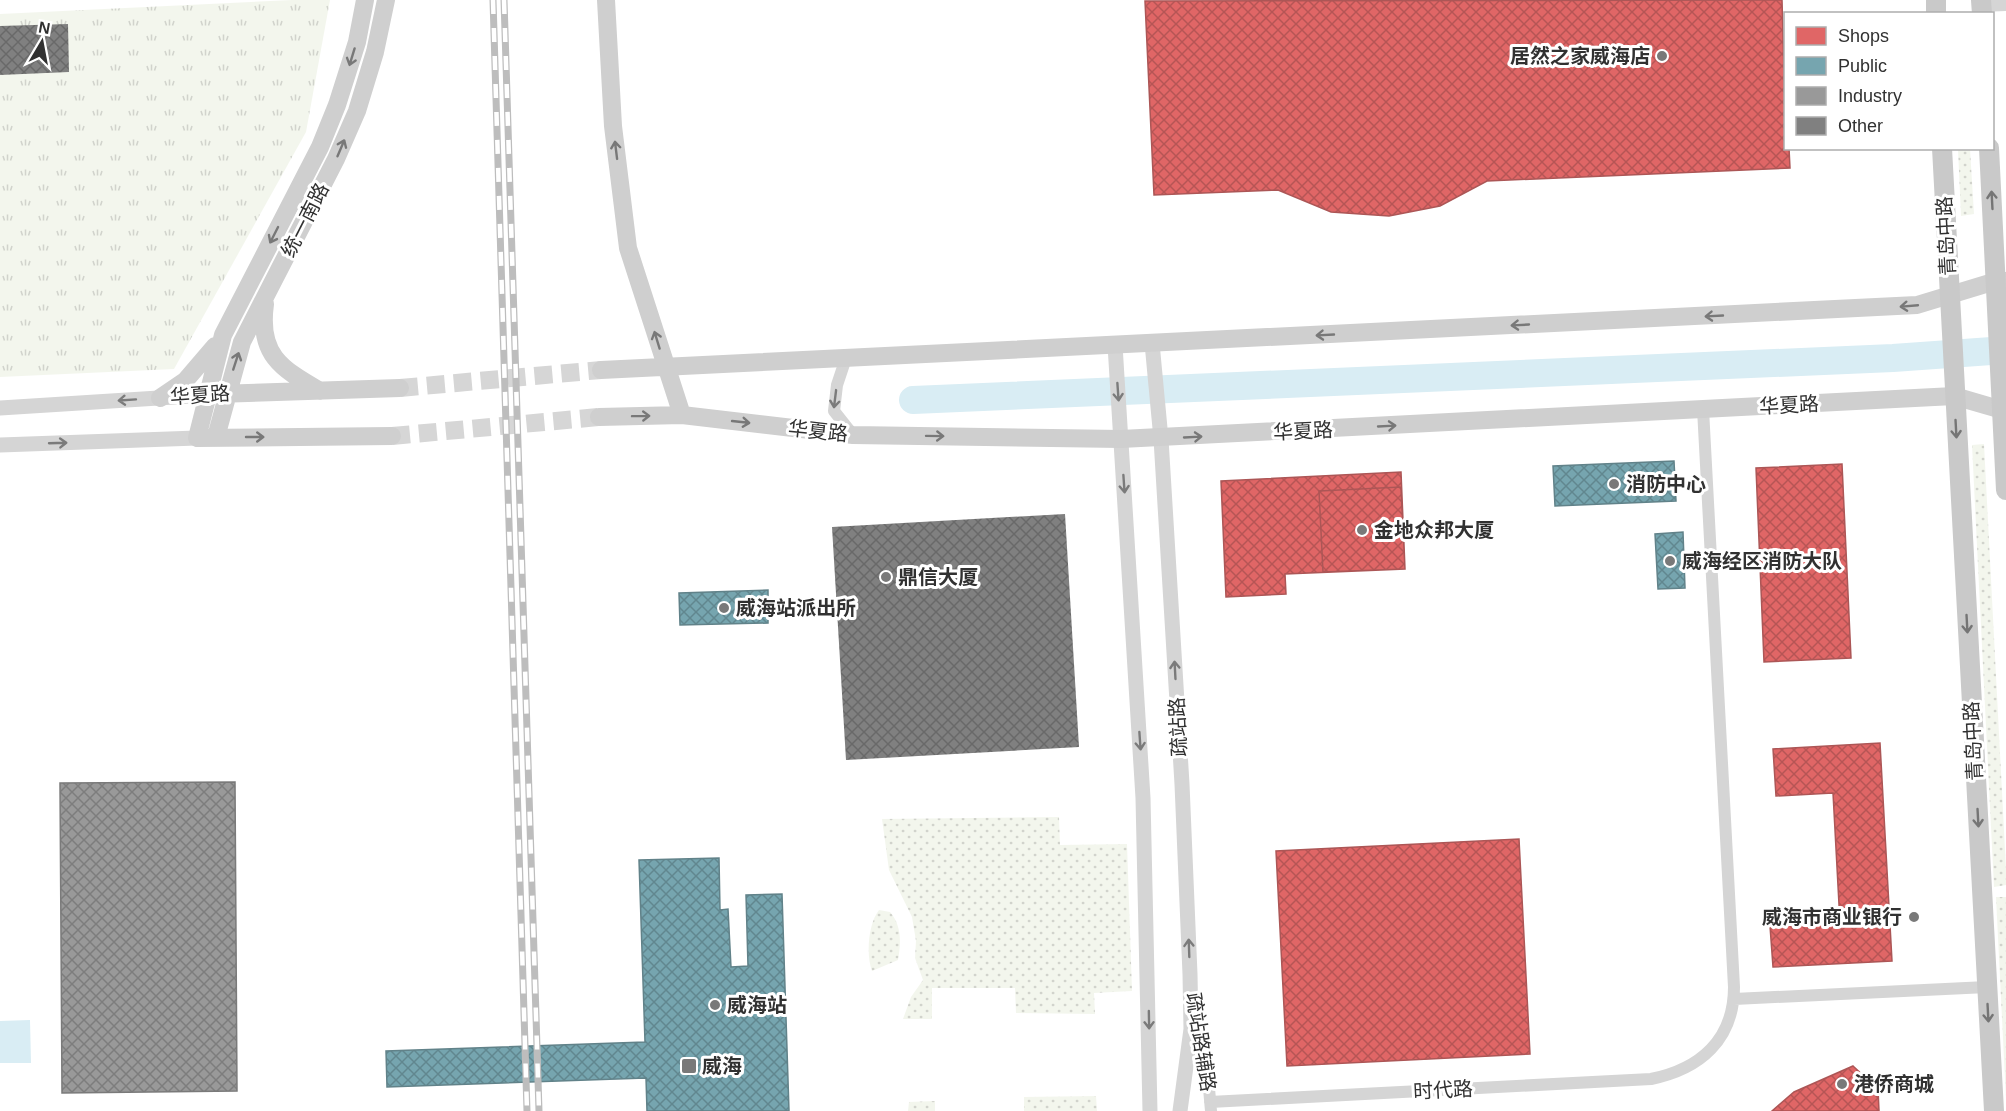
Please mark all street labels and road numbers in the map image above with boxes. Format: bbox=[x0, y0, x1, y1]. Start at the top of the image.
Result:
street label: 统一南路 bbox=[277, 179, 333, 261]
street label: 青岛中路 bbox=[1933, 195, 1959, 277]
street label: 华夏路 bbox=[169, 382, 231, 408]
street label: 华夏路 bbox=[1758, 392, 1820, 418]
street label: 华夏路 bbox=[787, 417, 849, 445]
street label: 华夏路 bbox=[1272, 418, 1334, 444]
street label: 疏站路 bbox=[1165, 696, 1191, 758]
street label: 青岛中路 bbox=[1960, 700, 1986, 782]
street label: 疏站路辅路 bbox=[1182, 991, 1220, 1093]
street label: 时代路 bbox=[1412, 1077, 1474, 1103]

